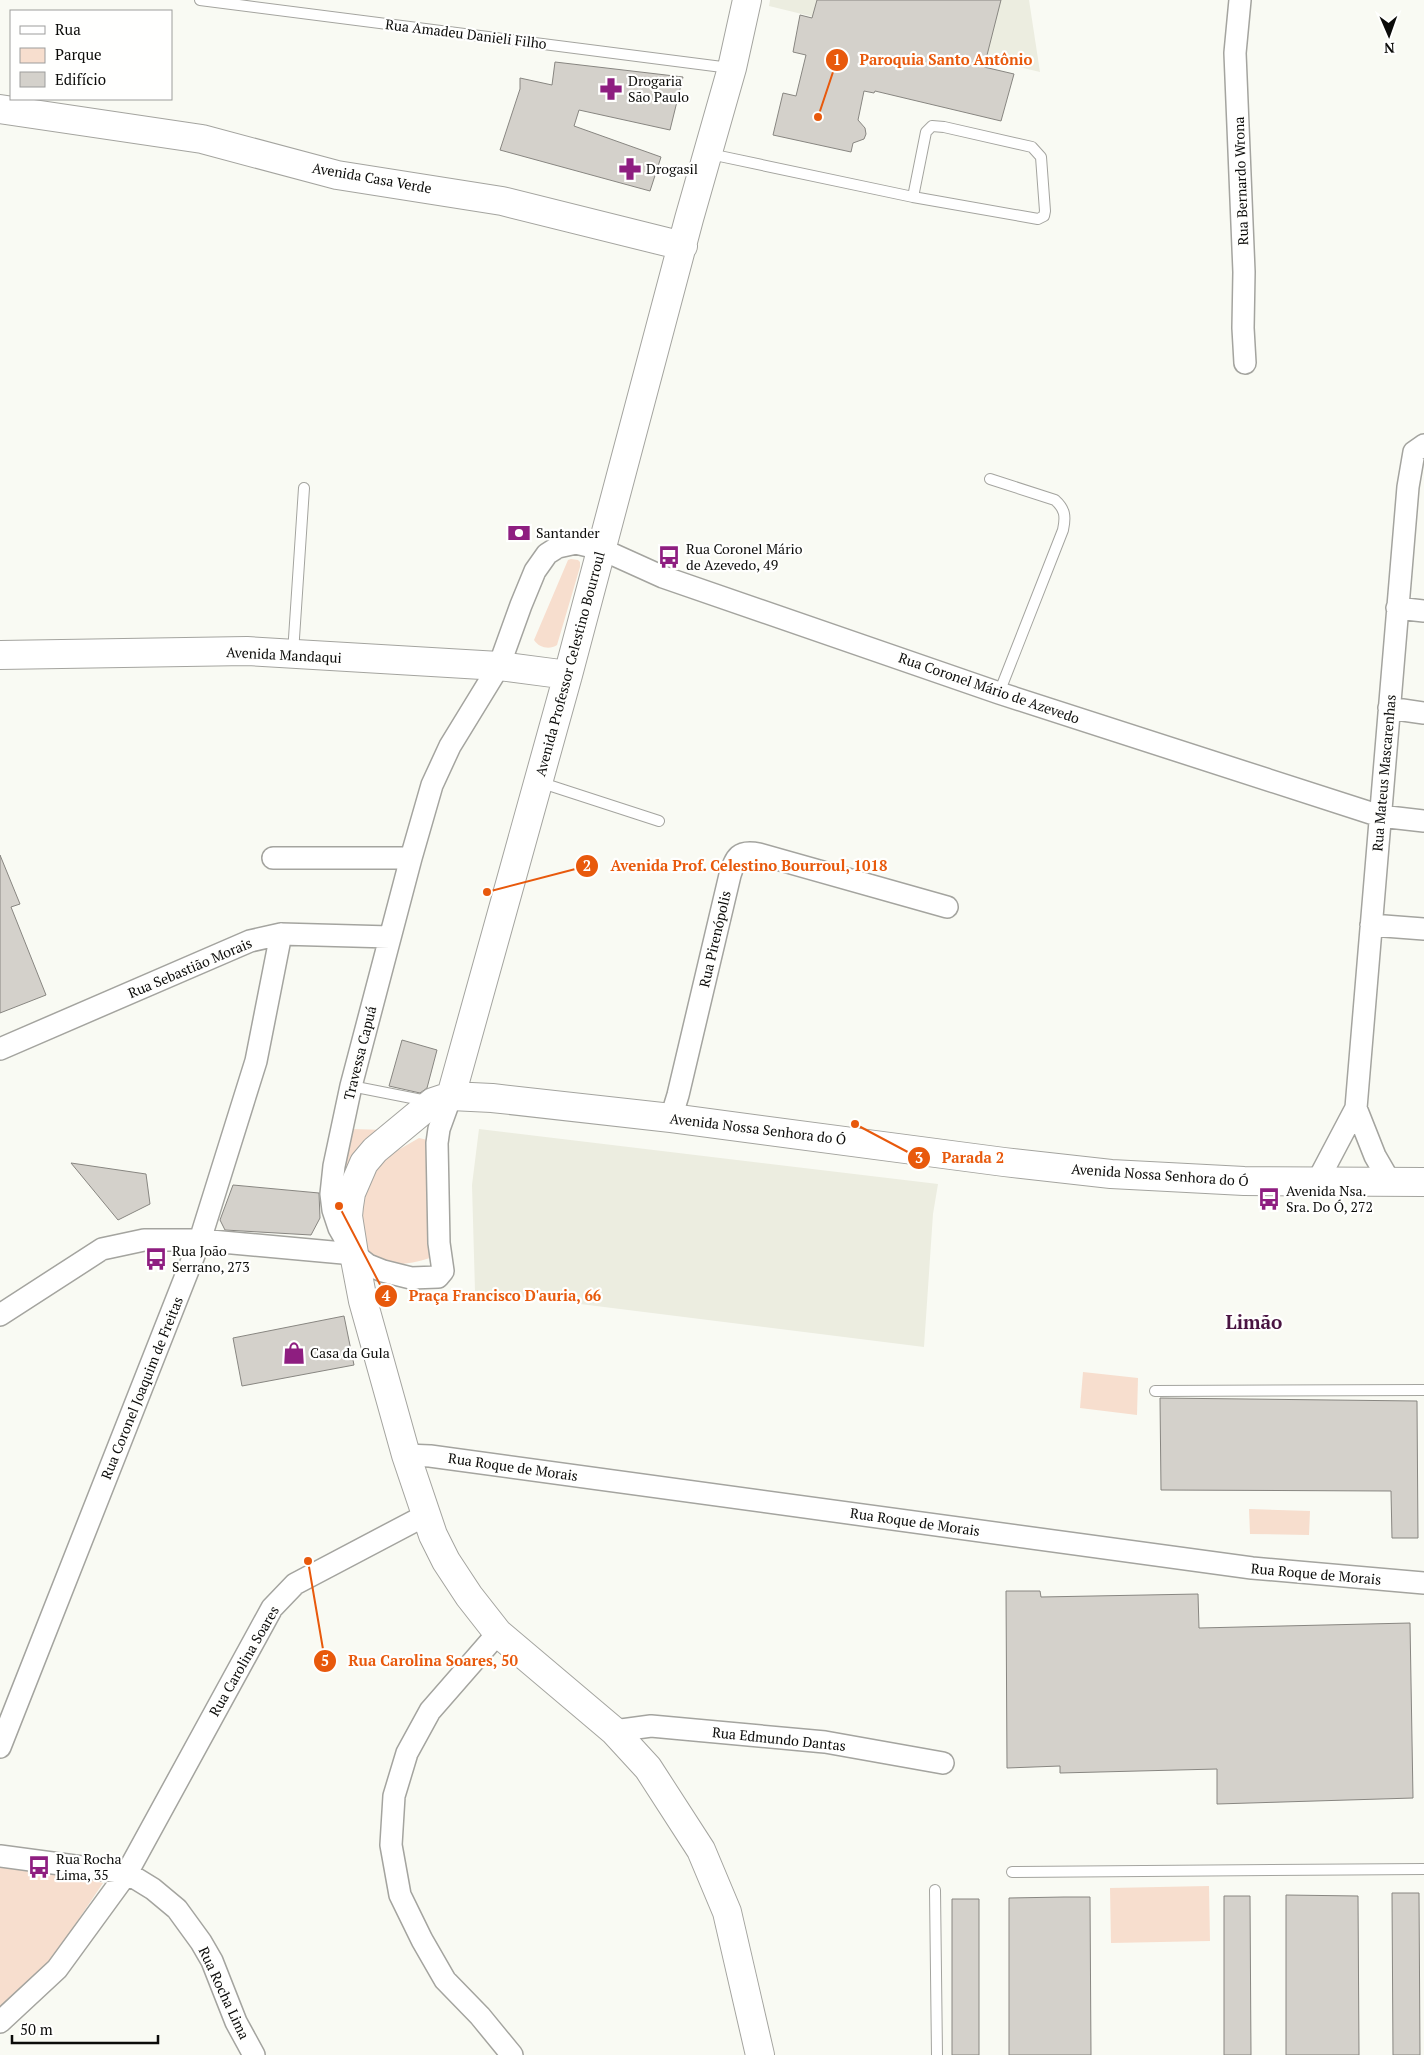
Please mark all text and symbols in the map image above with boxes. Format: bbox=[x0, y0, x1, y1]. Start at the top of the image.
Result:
legend bbox=[10, 10, 172, 100]
north arrow bbox=[1364, 10, 1414, 60]
street label: Rua Amadeu Danieli Filho bbox=[384, 14, 548, 53]
text: Rua bbox=[55, 19, 81, 39]
text: N bbox=[1383, 39, 1395, 58]
text: Parque bbox=[55, 44, 102, 64]
callout: Paroquia Santo Antônio bbox=[824, 45, 1043, 75]
text: 1 bbox=[833, 49, 841, 69]
text: Paroquia Santo Antônio bbox=[859, 49, 1033, 69]
text: Edifício bbox=[55, 69, 106, 89]
place label: Drogaria São Paulo bbox=[628, 71, 689, 106]
pharmacy icon: Drogaria São Paulo bbox=[598, 76, 624, 102]
street label: Rua Bernardo Wrona bbox=[1229, 116, 1252, 246]
pharmacy icon: Drogasil bbox=[617, 156, 643, 182]
street label: Avenida Casa Verde bbox=[311, 158, 433, 197]
place label: Drogasil bbox=[646, 159, 698, 178]
bank icon: Santander bbox=[506, 520, 532, 546]
place label: Santander bbox=[536, 523, 600, 542]
place label: Rua Coronel Mário de Azevedo, 49 bbox=[686, 539, 803, 574]
bus stop icon: Rua Coronel Mário de Azevedo, 49 bbox=[656, 544, 682, 570]
street label: Avenida Professor Celestino Bourroul bbox=[530, 549, 609, 778]
street label: Avenida Mandaqui bbox=[226, 642, 342, 667]
street label: Rua Coronel Mário de Azevedo bbox=[896, 648, 1082, 728]
street label: Rua Mateus Mascarenhas bbox=[1367, 694, 1400, 852]
callout: Avenida Prof. Celestino Bourroul, 1018 bbox=[575, 851, 897, 881]
text: 2 bbox=[583, 855, 591, 875]
text: Avenida Prof. Celestino Bourroul, 1018 bbox=[611, 855, 887, 875]
street label: Rua Pirenópolis bbox=[694, 889, 735, 989]
street label: Rua Sebastião Morais bbox=[125, 933, 255, 1002]
street label: Travessa Capuá bbox=[339, 1004, 380, 1102]
street label: Avenida Nossa Senhora do Ó bbox=[669, 1108, 847, 1149]
callout: Parada 2 bbox=[907, 1143, 1014, 1173]
text: 3 bbox=[915, 1147, 923, 1167]
text: Parada 2 bbox=[942, 1147, 1004, 1167]
street label: Avenida Nossa Senhora do Ó bbox=[1071, 1159, 1249, 1190]
place label: Avenida Nsa. Sra. Do Ó, 272 bbox=[1286, 1181, 1373, 1216]
bus stop icon: Avenida Nsa. Sra. Do Ó, 272 bbox=[1256, 1186, 1282, 1212]
place label: Rua João Serrano, 273 bbox=[172, 1241, 250, 1276]
bus stop icon: Rua João Serrano, 273 bbox=[143, 1246, 169, 1272]
callout: Praça Francisco D'auria, 66 bbox=[373, 1281, 611, 1311]
text: 4 bbox=[382, 1285, 391, 1305]
text: Praça Francisco D'auria, 66 bbox=[409, 1285, 602, 1305]
street label: Rua Coronel Joaquim de Freitas bbox=[96, 1294, 187, 1482]
district label: Limão bbox=[1226, 1309, 1282, 1334]
shop icon: Casa da Gula bbox=[281, 1340, 307, 1366]
place label: Casa da Gula bbox=[310, 1343, 390, 1362]
street label: Rua Roque de Morais bbox=[447, 1448, 579, 1485]
street label: Rua Roque de Morais bbox=[849, 1503, 981, 1540]
street label: Rua Roque de Morais bbox=[1250, 1558, 1382, 1589]
street label: Rua Carolina Soares bbox=[204, 1602, 283, 1719]
callout: Rua Carolina Soares, 50 bbox=[312, 1646, 528, 1676]
text: 5 bbox=[321, 1650, 329, 1670]
text: Rua Carolina Soares, 50 bbox=[348, 1650, 518, 1670]
street label: Rua Edmundo Dantas bbox=[711, 1722, 847, 1755]
place label: Rua Rocha Lima, 35 bbox=[56, 1849, 122, 1884]
bus stop icon: Rua Rocha Lima, 35 bbox=[26, 1854, 52, 1880]
street label: Rua Rocha Lima bbox=[195, 1943, 254, 2042]
scale bar bbox=[12, 2012, 159, 2044]
text: 50 m bbox=[20, 2019, 53, 2039]

